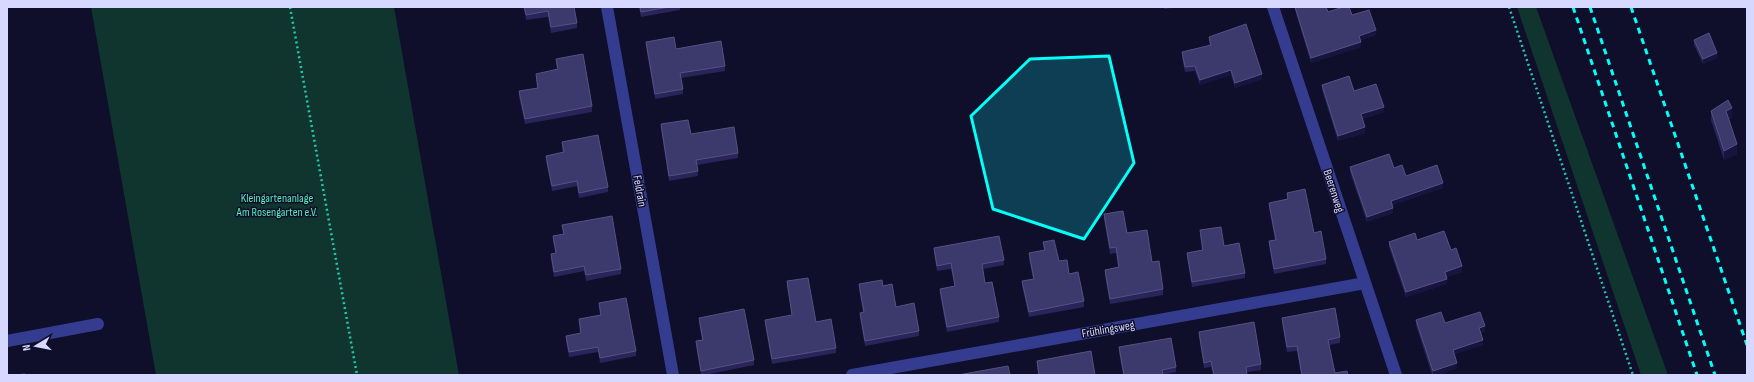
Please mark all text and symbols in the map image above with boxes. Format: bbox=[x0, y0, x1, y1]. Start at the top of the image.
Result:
street label: Beerenweg bbox=[1320, 168, 1348, 215]
street label: Feldrain bbox=[629, 174, 650, 208]
park label: Kleingartenanlage Am Rosengarten e.V. bbox=[236, 191, 317, 220]
street label: Frühlingsweg bbox=[1080, 317, 1136, 342]
north arrow bbox=[16, 326, 56, 366]
text: N bbox=[20, 344, 34, 352]

